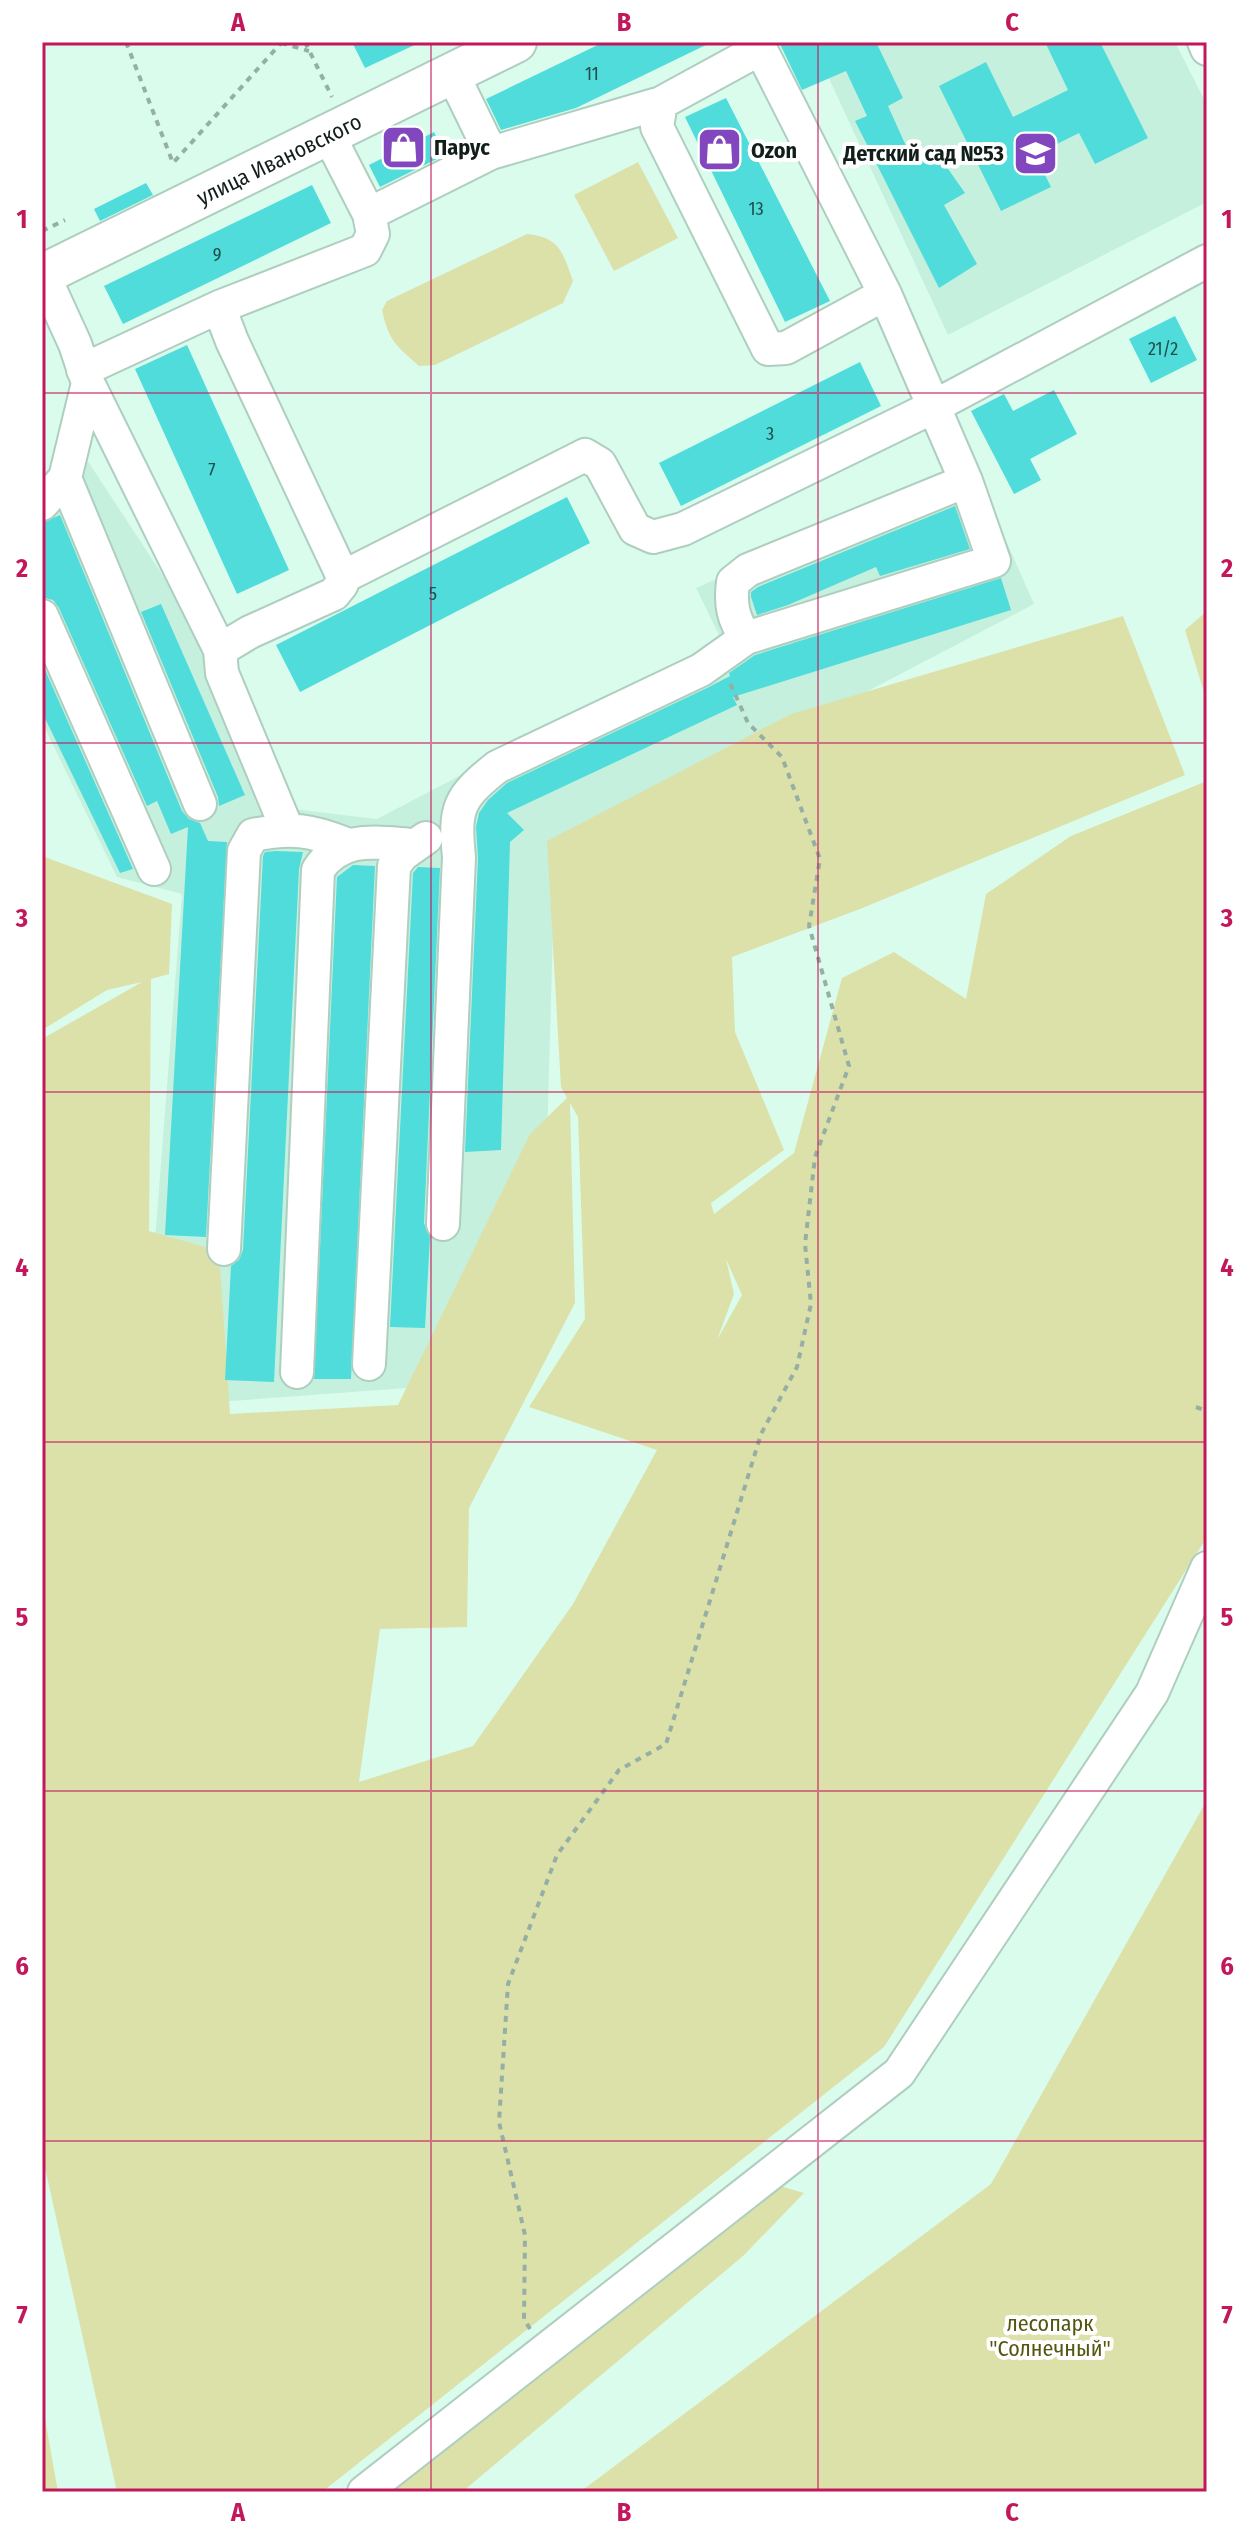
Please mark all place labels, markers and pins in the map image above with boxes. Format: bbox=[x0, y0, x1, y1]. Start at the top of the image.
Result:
shop icon: Парус bbox=[379, 123, 427, 171]
shop icon: Ozon bbox=[696, 126, 744, 174]
school or university icon: Детский сад №53 bbox=[1011, 129, 1059, 177]
place label: Парус bbox=[434, 134, 490, 161]
place label: Ozon bbox=[751, 137, 797, 164]
place label: Детский сад №53 bbox=[842, 140, 1004, 167]

